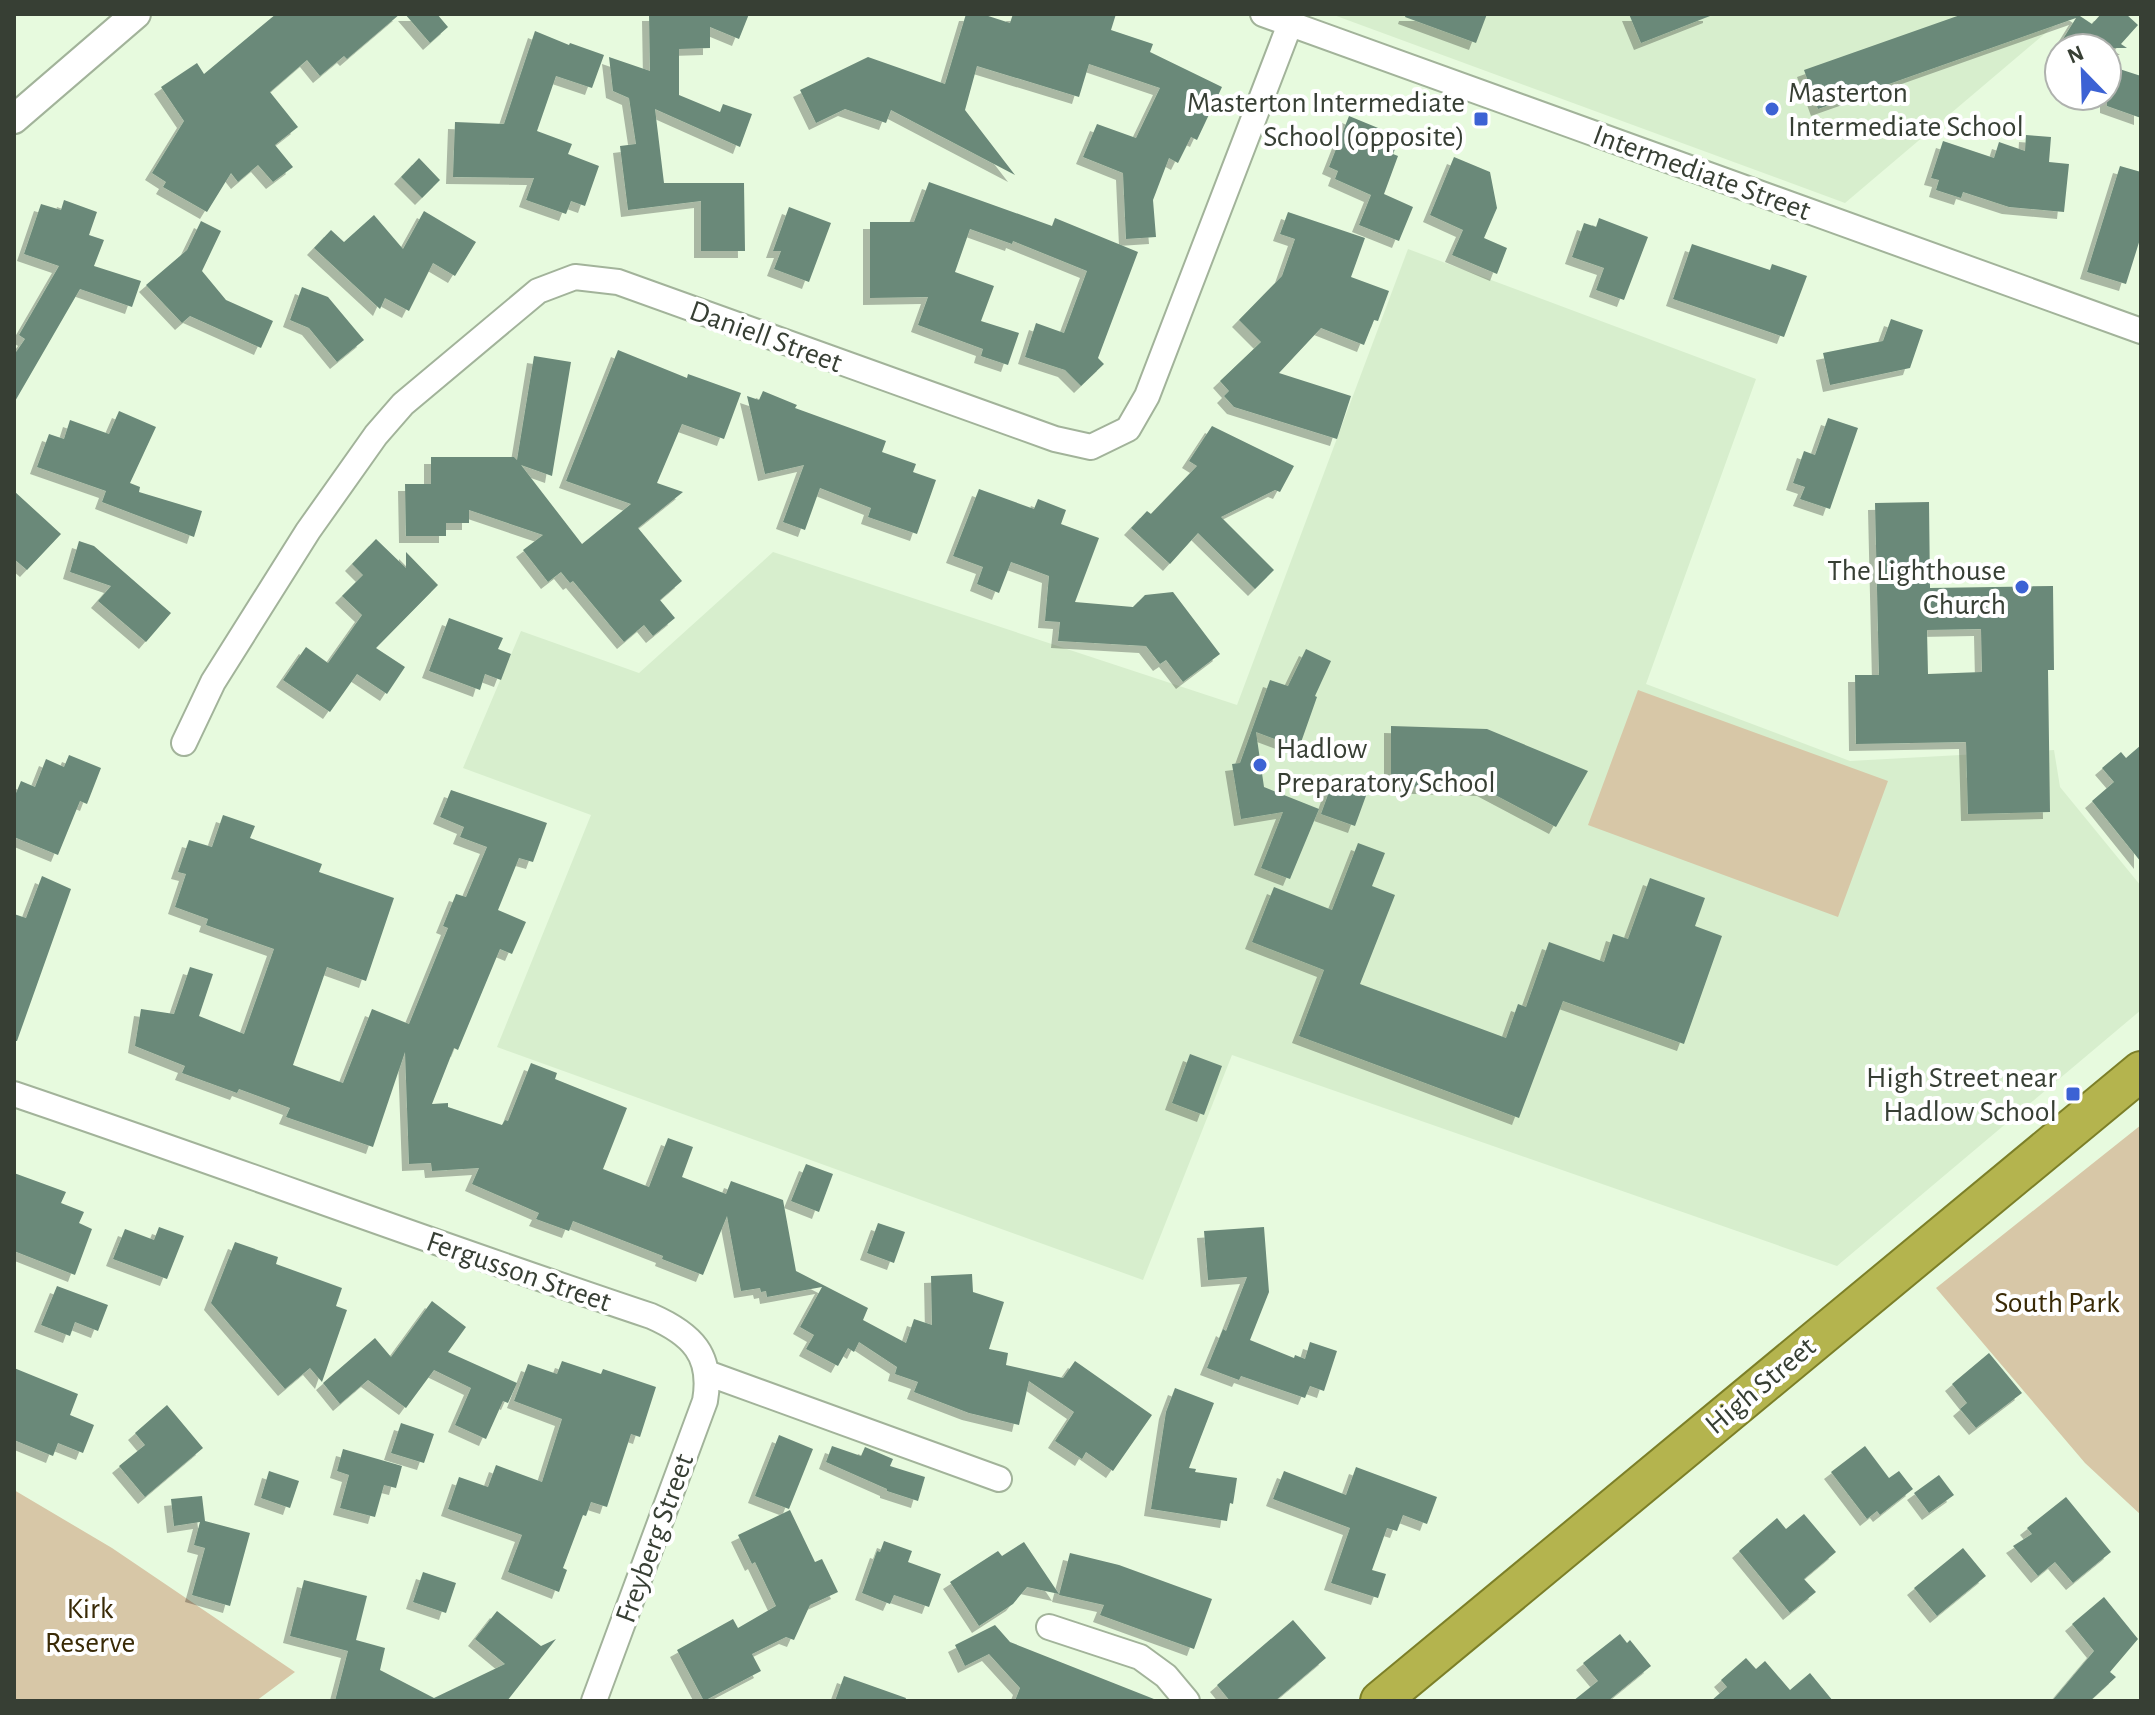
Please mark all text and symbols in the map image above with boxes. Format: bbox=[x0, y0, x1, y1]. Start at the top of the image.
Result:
north arrow bbox=[2043, 32, 2123, 112]
text: N bbox=[2064, 41, 2087, 68]
place label: Masterton Intermediate School bbox=[1788, 78, 2024, 142]
place label: Masterton Intermediate School (opposite) bbox=[1187, 88, 1465, 152]
marker: Masterton Intermediate School bbox=[1763, 100, 1781, 118]
marker: Masterton Intermediate School (opposite) bbox=[1472, 110, 1490, 128]
street label: Intermediate Street bbox=[1589, 120, 1815, 226]
street label: Daniell Street bbox=[685, 295, 846, 379]
place label: The Lighthouse Church bbox=[1827, 556, 2006, 620]
marker: The Lighthouse Church bbox=[2013, 578, 2031, 596]
place label: Hadlow Preparatory School bbox=[1276, 734, 1496, 798]
marker: Hadlow Preparatory School bbox=[1251, 756, 1269, 774]
place label: High Street near Hadlow School bbox=[1866, 1063, 2057, 1127]
marker: High Street near Hadlow School bbox=[2064, 1085, 2082, 1103]
street label: Fergusson Street bbox=[423, 1226, 615, 1318]
park label: South Park bbox=[1994, 1288, 2120, 1318]
street label: High Street bbox=[1700, 1331, 1822, 1440]
street label: Freyberg Street bbox=[611, 1449, 700, 1627]
park label: Kirk Reserve bbox=[45, 1594, 135, 1658]

